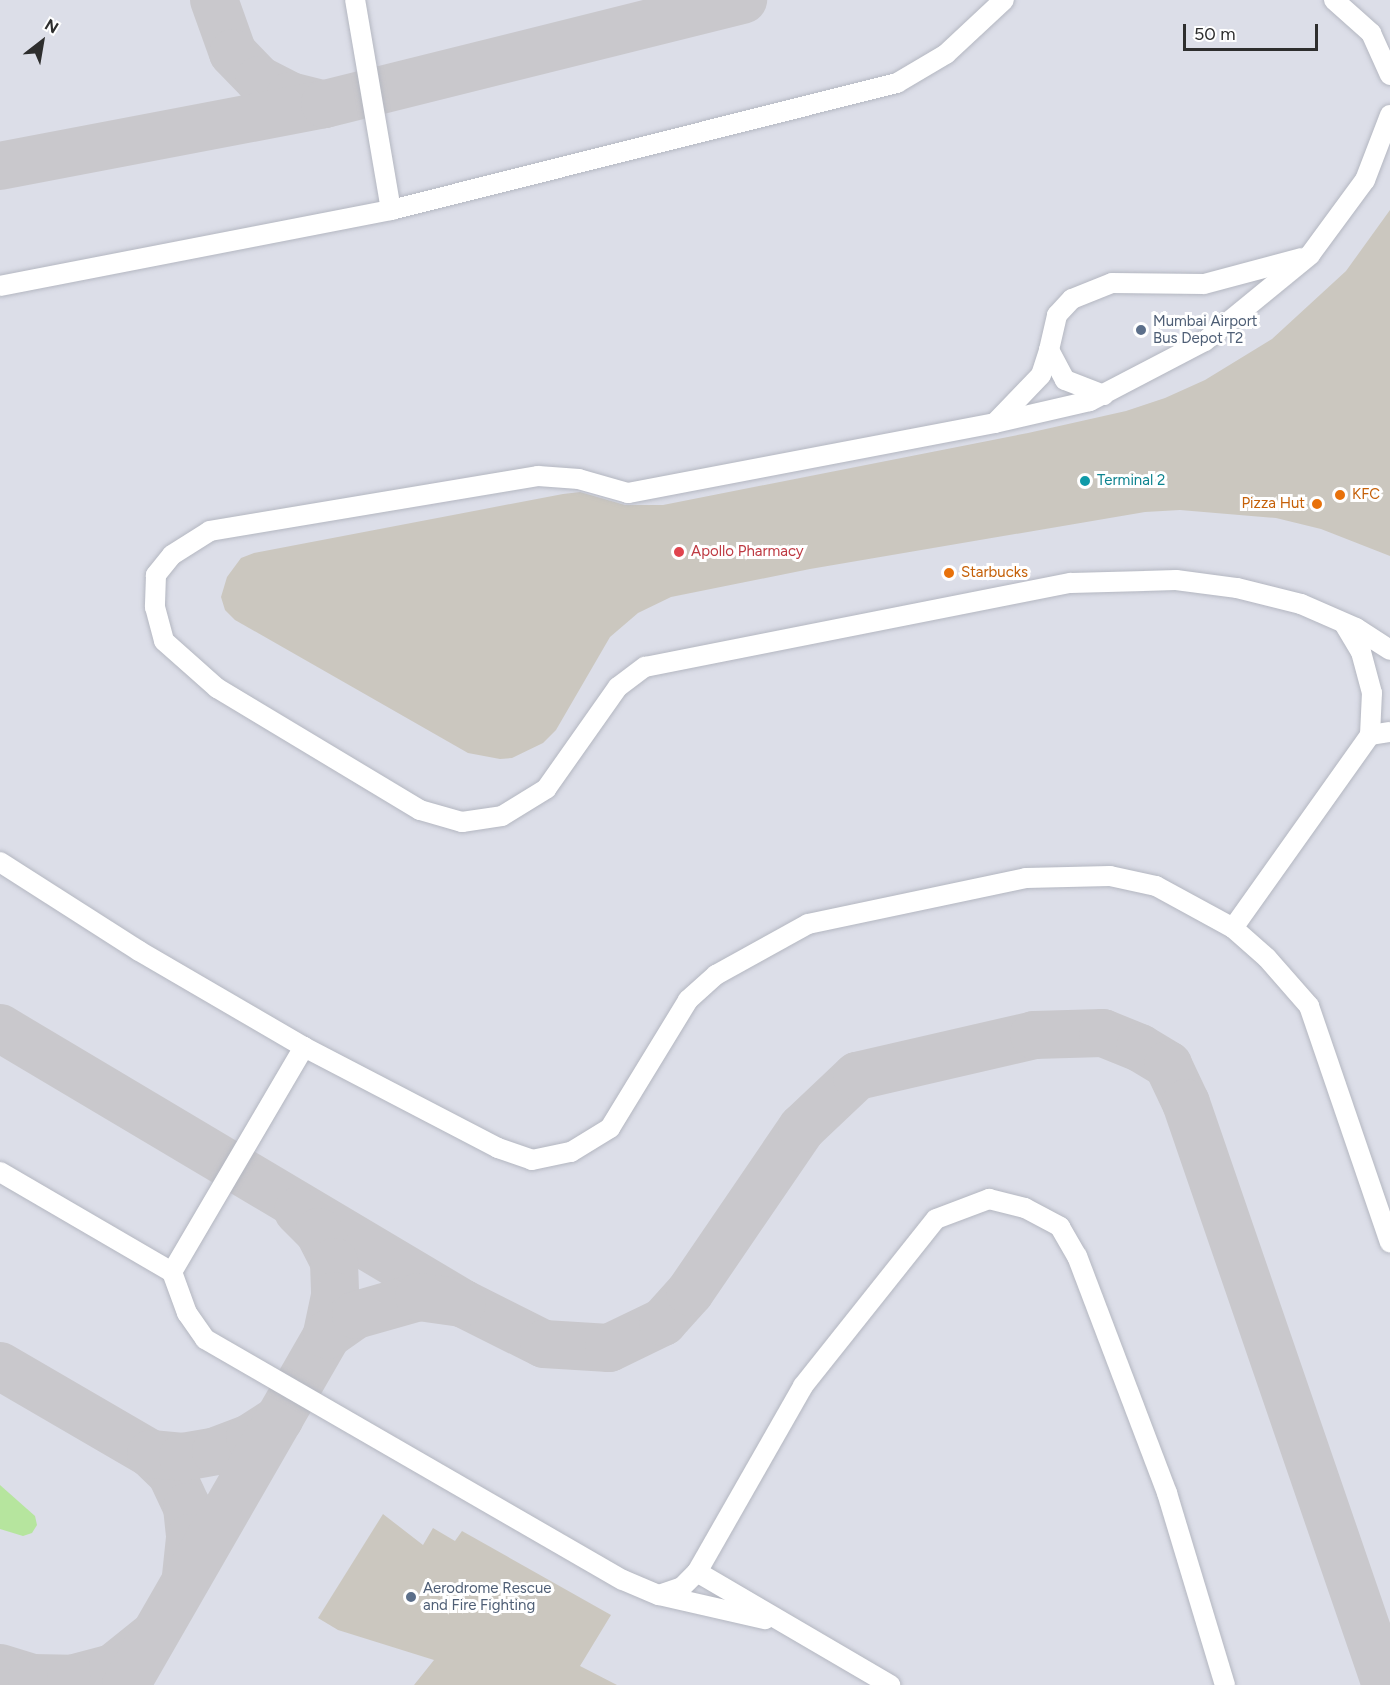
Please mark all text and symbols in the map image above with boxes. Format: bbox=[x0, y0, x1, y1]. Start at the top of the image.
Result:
north arrow bbox=[12, 12, 72, 72]
scale bar bbox=[1186, 12, 1321, 50]
text: N bbox=[41, 15, 62, 37]
text: 50 m bbox=[1194, 23, 1236, 45]
place label: Mumbai Airport Bus Depot T2 bbox=[1153, 312, 1257, 347]
marker: Mumbai Airport Bus Depot T2 bbox=[1134, 323, 1148, 337]
place label: Terminal 2 bbox=[1097, 472, 1165, 490]
marker: Terminal 2 bbox=[1078, 474, 1092, 488]
place label: KFC bbox=[1352, 486, 1380, 504]
marker: KFC bbox=[1333, 488, 1347, 502]
place label: Pizza Hut bbox=[1241, 495, 1305, 513]
marker: Pizza Hut bbox=[1310, 497, 1324, 511]
place label: Apollo Pharmacy bbox=[691, 543, 804, 561]
marker: Apollo Pharmacy bbox=[672, 545, 686, 559]
place label: Starbucks bbox=[961, 564, 1028, 582]
marker: Starbucks bbox=[942, 566, 956, 580]
place label: Aerodrome Rescue and Fire Fighting bbox=[423, 1579, 551, 1614]
marker: Aerodrome Rescue and Fire Fighting bbox=[404, 1590, 418, 1604]

